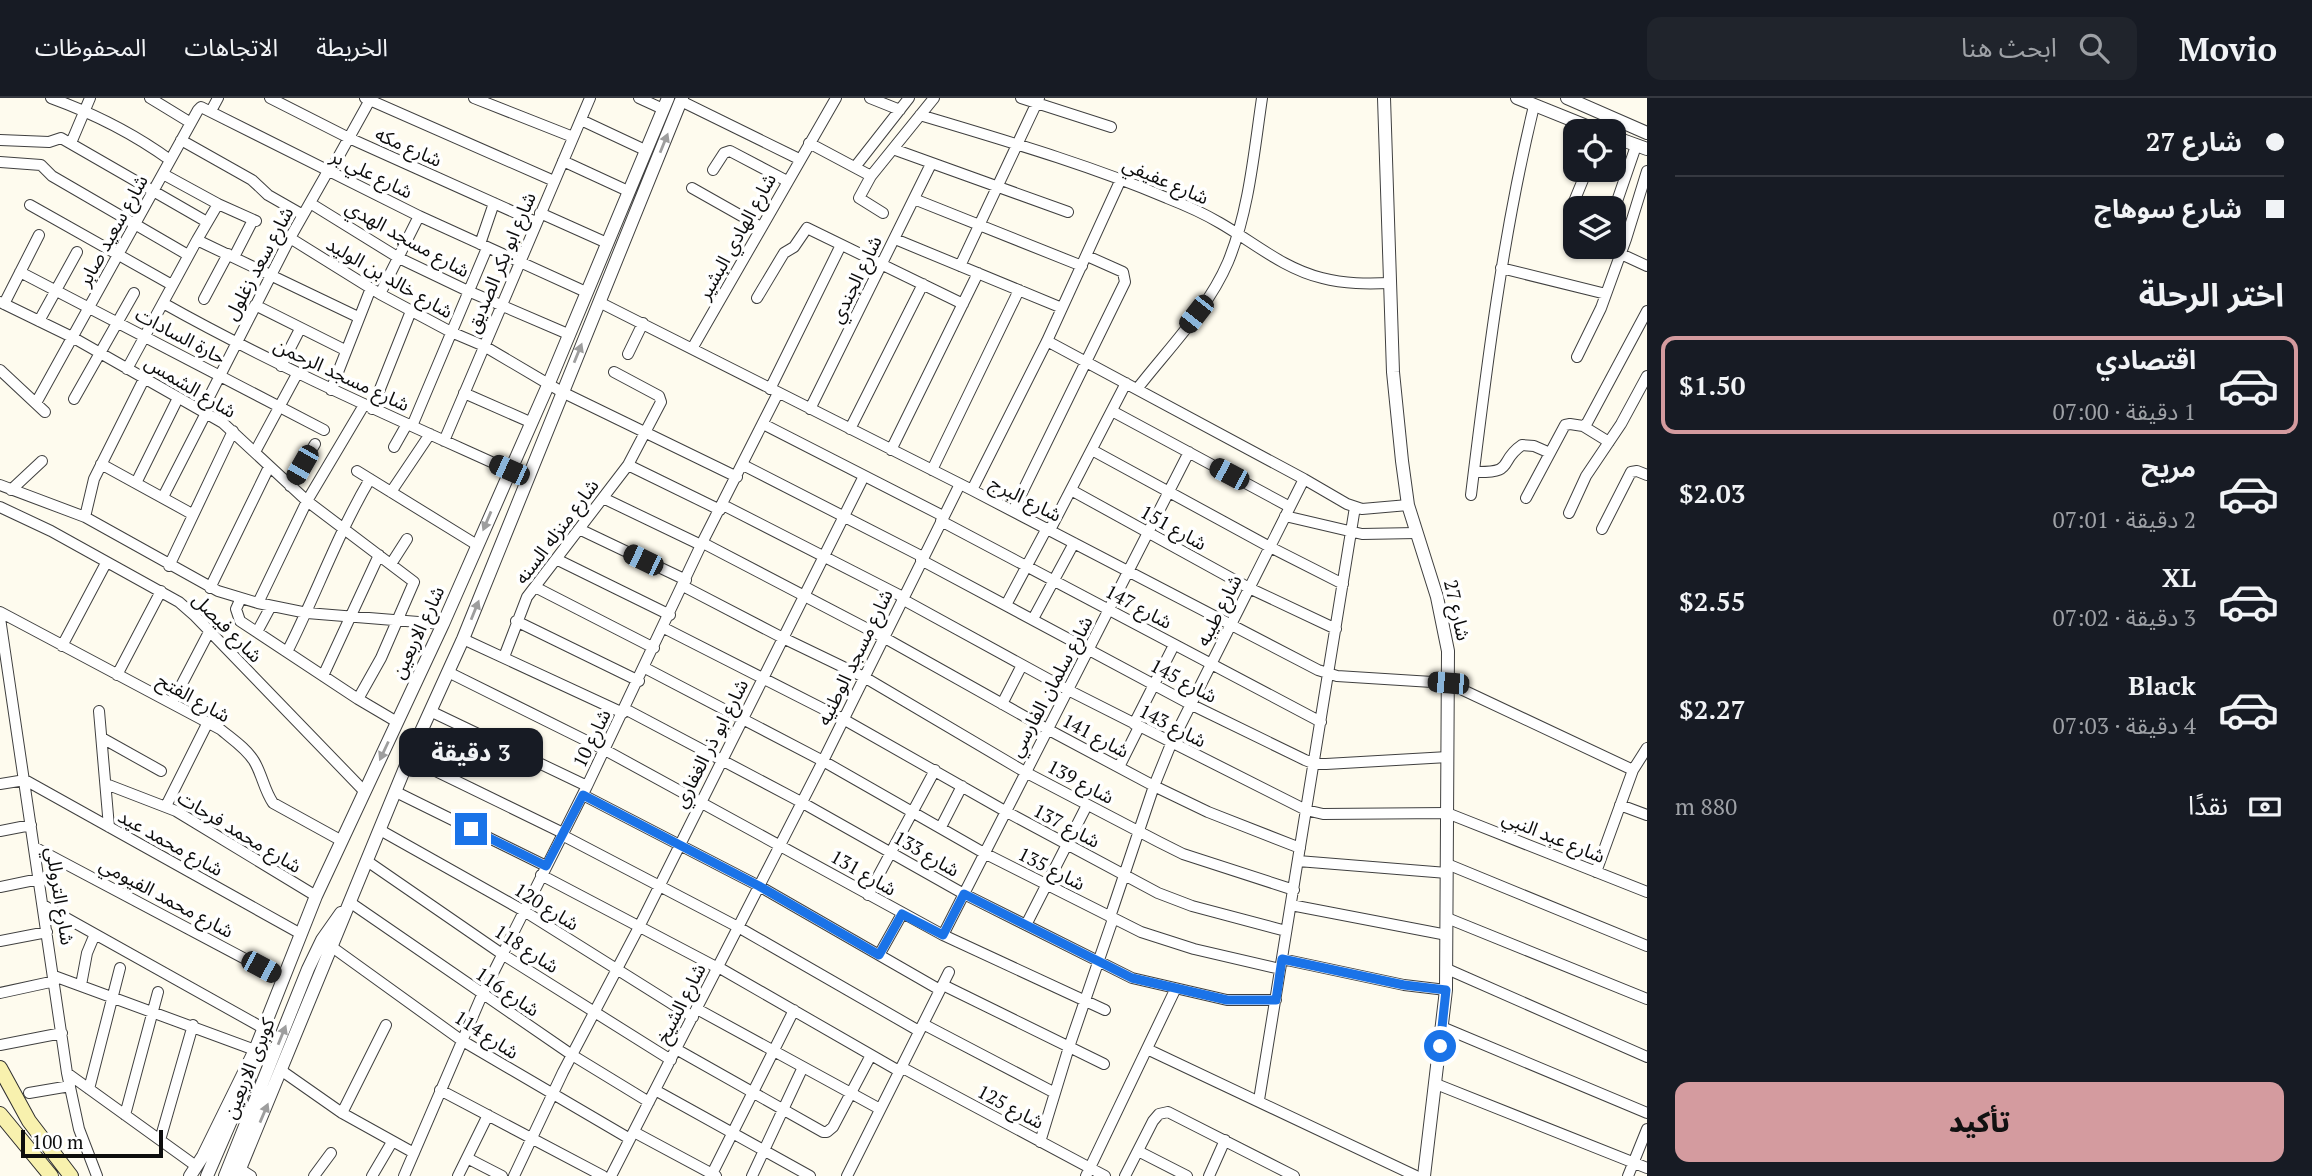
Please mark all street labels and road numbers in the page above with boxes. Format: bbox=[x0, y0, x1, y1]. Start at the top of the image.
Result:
street label: شارع مكه bbox=[371, 120, 446, 174]
street label: شارع علي بر bbox=[325, 142, 417, 207]
street label: شارع عفيفي bbox=[1118, 151, 1213, 212]
street label: شارع الهادي البشير bbox=[690, 168, 784, 306]
street label: شارع سعيد صابر bbox=[71, 170, 155, 292]
street label: شارع ابو بكر الصديق bbox=[459, 188, 543, 337]
street label: شارع مسجد الهدي bbox=[340, 194, 475, 285]
street label: شارع سعد زغلول bbox=[218, 202, 300, 325]
street label: شارع خالد بن الوليد bbox=[321, 231, 458, 325]
street label: شارع الجندي bbox=[823, 231, 890, 328]
street label: حارة السادات bbox=[131, 301, 231, 369]
street label: شارع مسجد الرحمن bbox=[269, 332, 414, 418]
street label: شارع الشمس bbox=[140, 349, 241, 425]
street label: شارع البرج bbox=[985, 469, 1066, 528]
street label: شارع منزله السنه bbox=[508, 473, 605, 590]
street label: شارع 151 bbox=[1135, 499, 1212, 557]
street label: شارع طيبه bbox=[1189, 570, 1248, 651]
street label: شارع 27 bbox=[1437, 577, 1477, 643]
street label: شارع 147 bbox=[1100, 578, 1177, 636]
street label: شارع الاربعين bbox=[385, 582, 451, 683]
street label: شارع مسجد الوطنيه bbox=[810, 585, 900, 730]
street label: شارع فيصل bbox=[186, 587, 268, 669]
street label: شارع سلمان الفارسي bbox=[1002, 611, 1101, 762]
street label: شارع 145 bbox=[1145, 652, 1222, 710]
street label: شارع الفتح bbox=[152, 667, 235, 730]
street label: شارع ابو ذر الغفاري bbox=[667, 674, 756, 813]
street label: شارع 143 bbox=[1134, 698, 1211, 754]
street label: شارع 10 bbox=[566, 705, 618, 772]
street label: شارع 141 bbox=[1057, 707, 1134, 765]
street label: شارع 139 bbox=[1042, 753, 1119, 811]
street label: شارع محمد فرحات bbox=[172, 784, 307, 880]
street label: شارع 137 bbox=[1028, 797, 1105, 855]
street label: شارع محمد عيد bbox=[113, 803, 228, 883]
street label: شارع عبد النبي bbox=[1498, 804, 1609, 871]
street label: شارع 133 bbox=[889, 824, 964, 884]
street label: شارع 135 bbox=[1013, 841, 1090, 897]
street label: شارع 131 bbox=[826, 843, 901, 903]
street label: شارع التروللي bbox=[38, 845, 81, 947]
street label: شارع محمد الفيومي bbox=[94, 851, 238, 946]
street label: شارع 120 bbox=[509, 876, 584, 937]
street label: شارع 118 bbox=[489, 918, 564, 980]
street label: شارع الشيخ bbox=[649, 959, 713, 1049]
street label: شارع 116 bbox=[470, 960, 545, 1023]
street label: شارع 114 bbox=[449, 1004, 524, 1066]
street label: كوبرى الاربعين bbox=[216, 1013, 280, 1122]
street label: شارع 125 bbox=[972, 1078, 1049, 1136]

